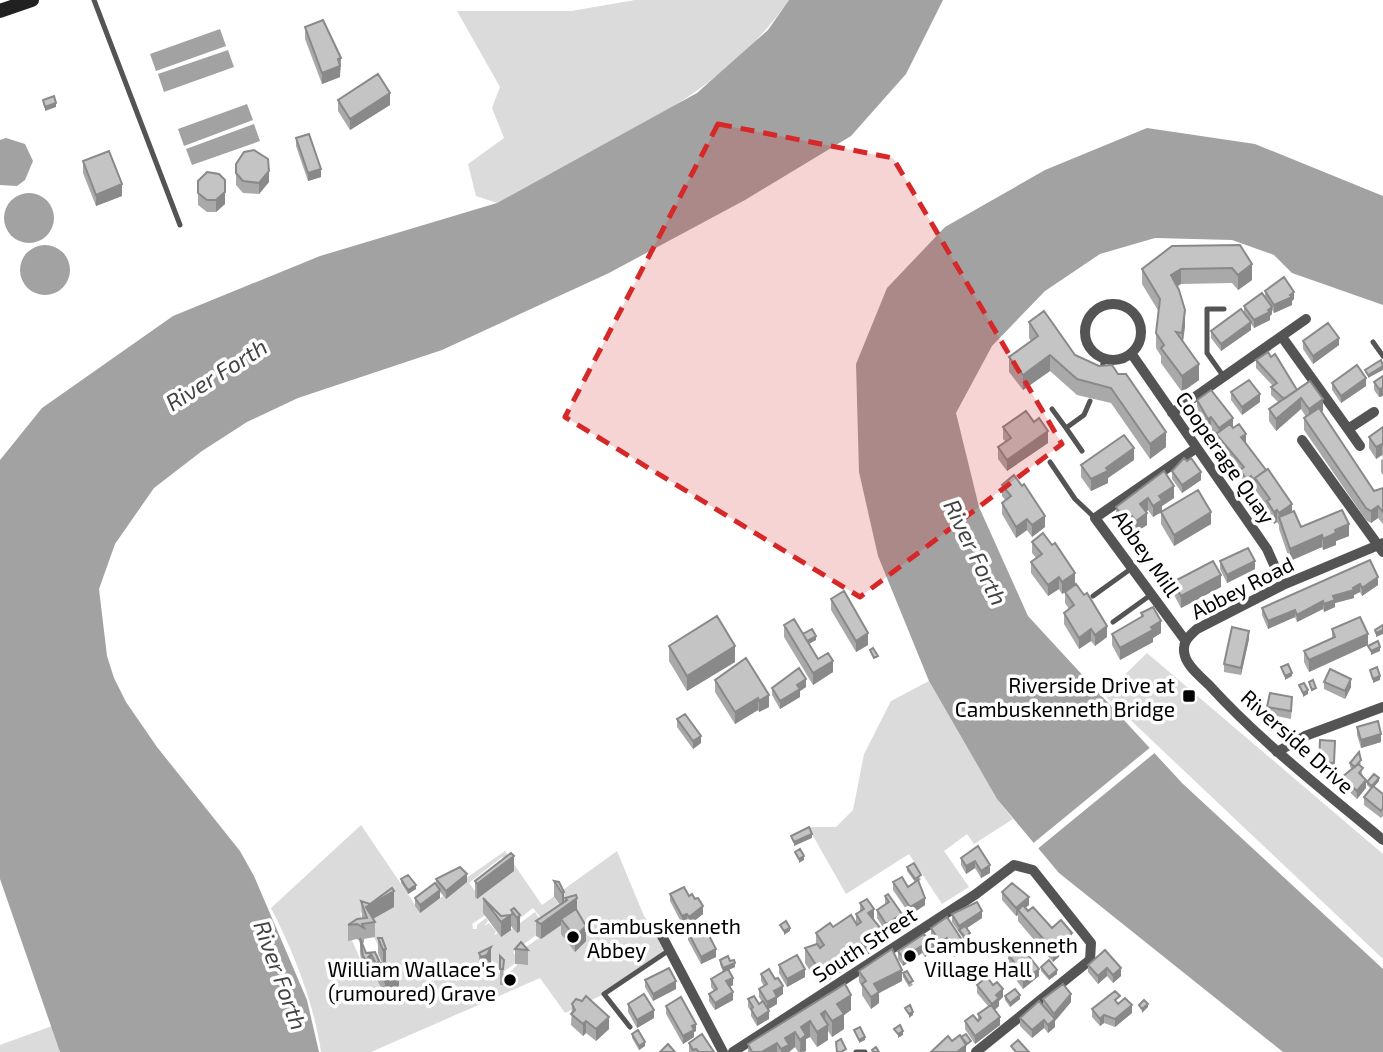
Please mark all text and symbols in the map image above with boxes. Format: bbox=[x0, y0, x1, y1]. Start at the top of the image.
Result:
water label: River Forth bbox=[160, 332, 272, 416]
street label: Cooperage Quay bbox=[1170, 386, 1281, 528]
water label: River Forth bbox=[938, 494, 1014, 610]
street label: Abbey Mill bbox=[1108, 505, 1186, 602]
street label: Abbey Road bbox=[1186, 550, 1298, 624]
place label: Riverside Drive at Cambuskenneth Bridge bbox=[955, 672, 1175, 721]
street label: Riverside Drive bbox=[1237, 684, 1359, 798]
marker: Riverside Drive at Cambuskenneth Bridge bbox=[1181, 688, 1197, 704]
street label: South Street bbox=[807, 901, 921, 987]
place label: Cambuskenneth Abbey bbox=[587, 913, 741, 962]
water label: River Forth bbox=[248, 916, 314, 1034]
marker: Cambuskenneth Abbey bbox=[565, 929, 581, 945]
place label: Cambuskenneth Village Hall bbox=[924, 932, 1078, 981]
marker: Cambuskenneth Village Hall bbox=[902, 948, 918, 964]
place label: William Wallace's (rumoured) Grave bbox=[327, 956, 496, 1005]
marker: William Wallace's (rumoured) Grave bbox=[502, 972, 518, 988]

